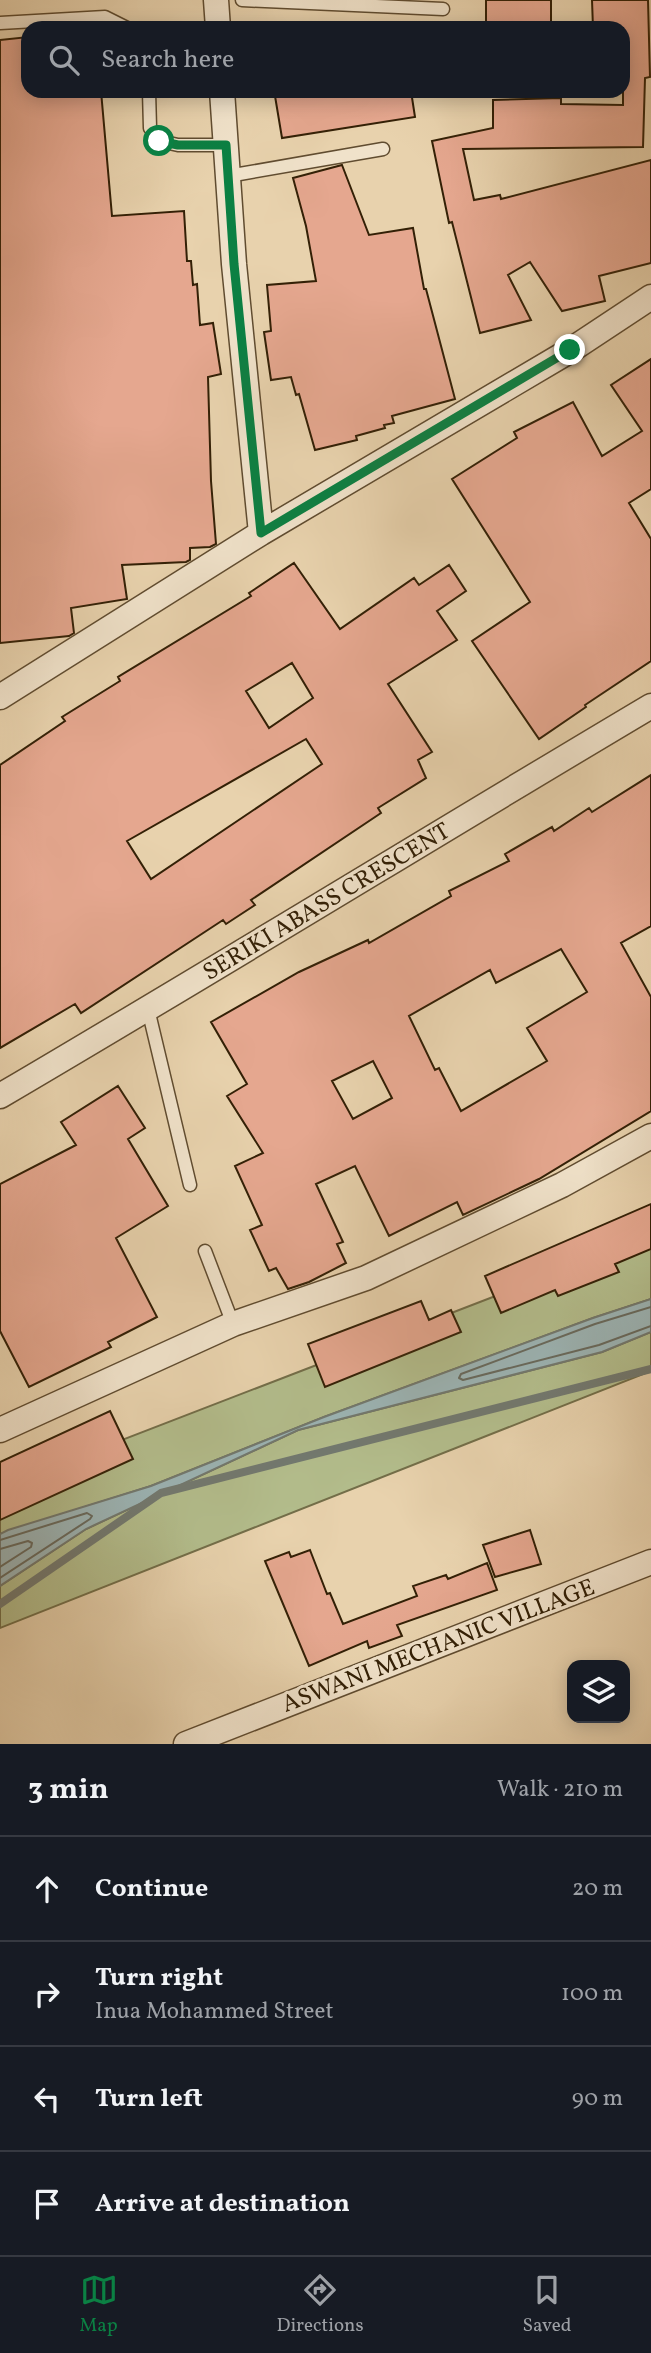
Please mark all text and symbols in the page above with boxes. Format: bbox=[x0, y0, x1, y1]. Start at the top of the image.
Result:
search box bbox=[21, 21, 630, 98]
icon: search bbox=[45, 41, 83, 79]
text: Search here bbox=[101, 42, 234, 78]
route start bbox=[143, 125, 174, 156]
route end bbox=[554, 334, 585, 365]
street label: SERIKI ABASS CRESCENT bbox=[197, 815, 457, 990]
street label: ASWANI MECHANIC VILLAGE bbox=[277, 1571, 600, 1722]
map controls bbox=[567, 1660, 630, 1723]
button: layers bbox=[567, 1660, 630, 1723]
text: 3 min bbox=[28, 1769, 109, 1811]
text: Walk · 210 m bbox=[497, 1774, 623, 1806]
icon: ahead bbox=[28, 1870, 66, 1908]
text: Continue bbox=[95, 1871, 208, 1907]
text: 20 m bbox=[572, 1873, 623, 1905]
text: Turn right bbox=[95, 1960, 223, 1996]
icon: right bbox=[28, 1975, 66, 2013]
text: 100 m bbox=[561, 1978, 623, 2010]
text: Inua Mohammed Street bbox=[95, 1996, 334, 2028]
icon: left bbox=[28, 2080, 66, 2118]
text: Turn left bbox=[95, 2081, 203, 2117]
text: 90 m bbox=[572, 2083, 623, 2115]
icon: arrive bbox=[28, 2185, 66, 2223]
text: Arrive at destination bbox=[95, 2186, 350, 2222]
tab: Map bbox=[79, 2271, 118, 2339]
tab: Directions bbox=[277, 2271, 364, 2339]
tab: Saved bbox=[523, 2271, 571, 2339]

